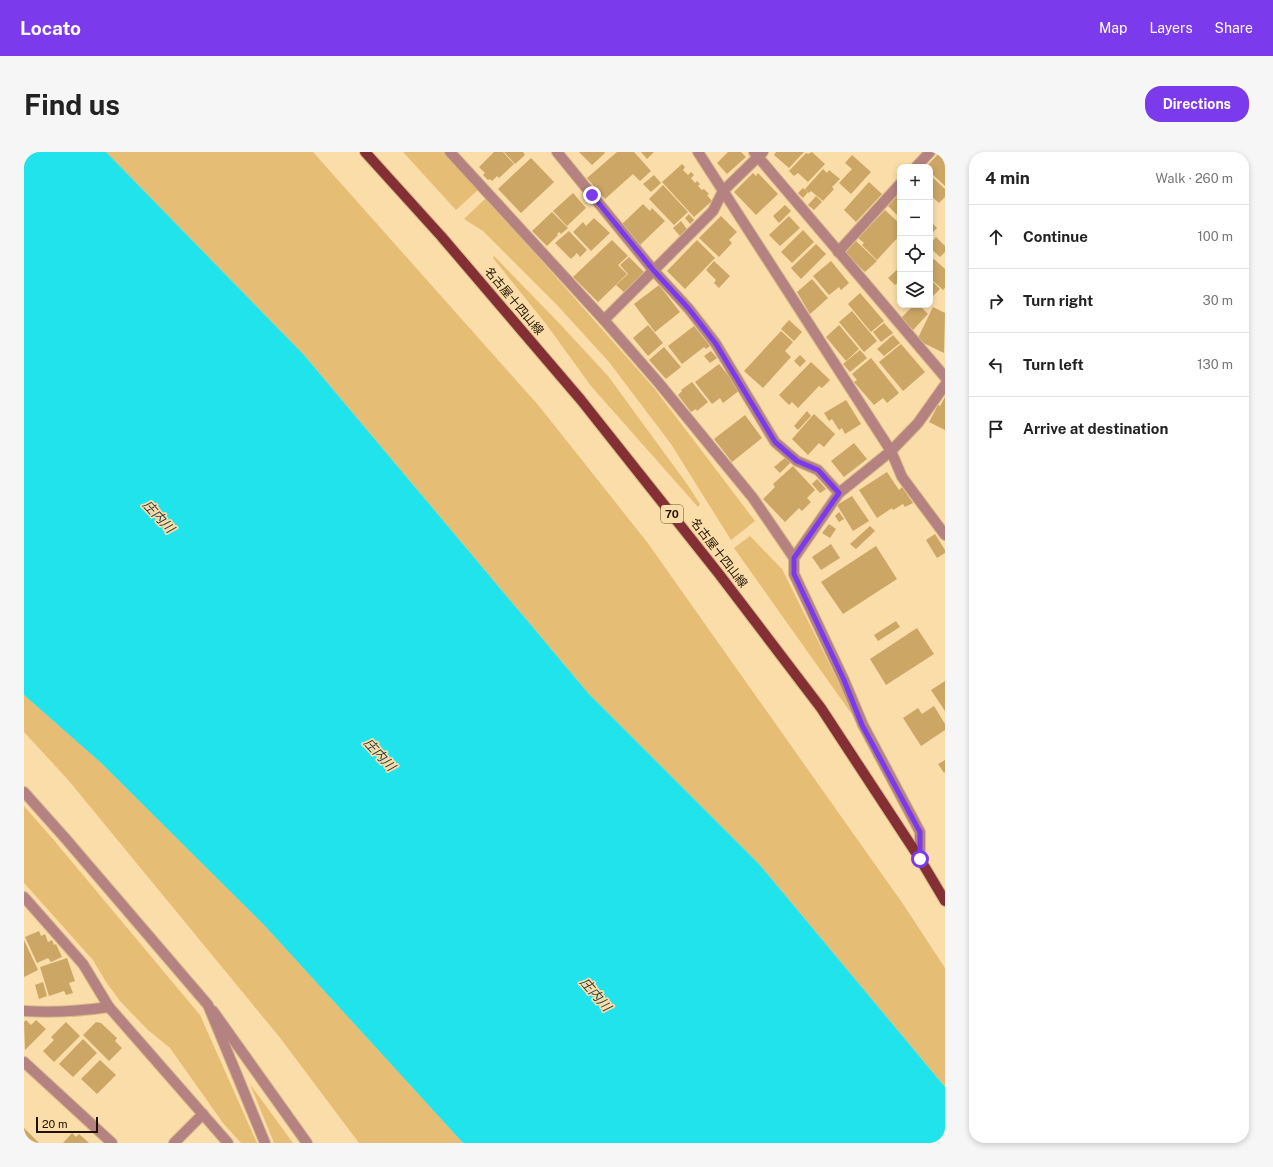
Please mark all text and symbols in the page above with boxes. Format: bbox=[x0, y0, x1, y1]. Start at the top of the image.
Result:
text: Locato bbox=[20, 17, 81, 39]
text: Map bbox=[1099, 20, 1127, 36]
text: Layers bbox=[1149, 20, 1193, 36]
text: Share bbox=[1215, 20, 1253, 36]
button: Directions bbox=[1145, 86, 1249, 122]
text: Find us bbox=[24, 88, 120, 121]
map controls bbox=[897, 164, 933, 308]
button: + bbox=[897, 164, 933, 200]
text: 4 min bbox=[985, 168, 1030, 188]
text: Walk · 260 m bbox=[1155, 171, 1233, 186]
route end bbox=[583, 186, 601, 204]
button: − bbox=[897, 200, 933, 236]
icon: ahead bbox=[985, 226, 1007, 248]
text: Continue bbox=[1023, 228, 1088, 245]
text: 100 m bbox=[1197, 229, 1233, 244]
button: locate bbox=[897, 236, 933, 272]
street label: 名古屋十四山線 bbox=[482, 264, 546, 338]
button: layers bbox=[897, 272, 933, 308]
icon: right bbox=[985, 290, 1007, 312]
text: Turn right bbox=[1023, 292, 1093, 309]
text: 30 m bbox=[1203, 293, 1233, 308]
icon: left bbox=[985, 354, 1007, 376]
text: Turn left bbox=[1023, 356, 1084, 373]
text: 130 m bbox=[1197, 357, 1233, 372]
icon: arrive bbox=[985, 418, 1007, 440]
text: Arrive at destination bbox=[1023, 420, 1168, 437]
water label: 庄内川 bbox=[140, 497, 179, 537]
road number: 70 bbox=[661, 505, 683, 523]
street label: 名古屋十四山線 bbox=[688, 516, 750, 590]
water label: 庄内川 bbox=[361, 735, 400, 775]
route start bbox=[911, 850, 929, 868]
water label: 庄内川 bbox=[577, 975, 615, 1015]
scale bar bbox=[36, 1115, 98, 1134]
text: 20 m bbox=[42, 1118, 67, 1130]

